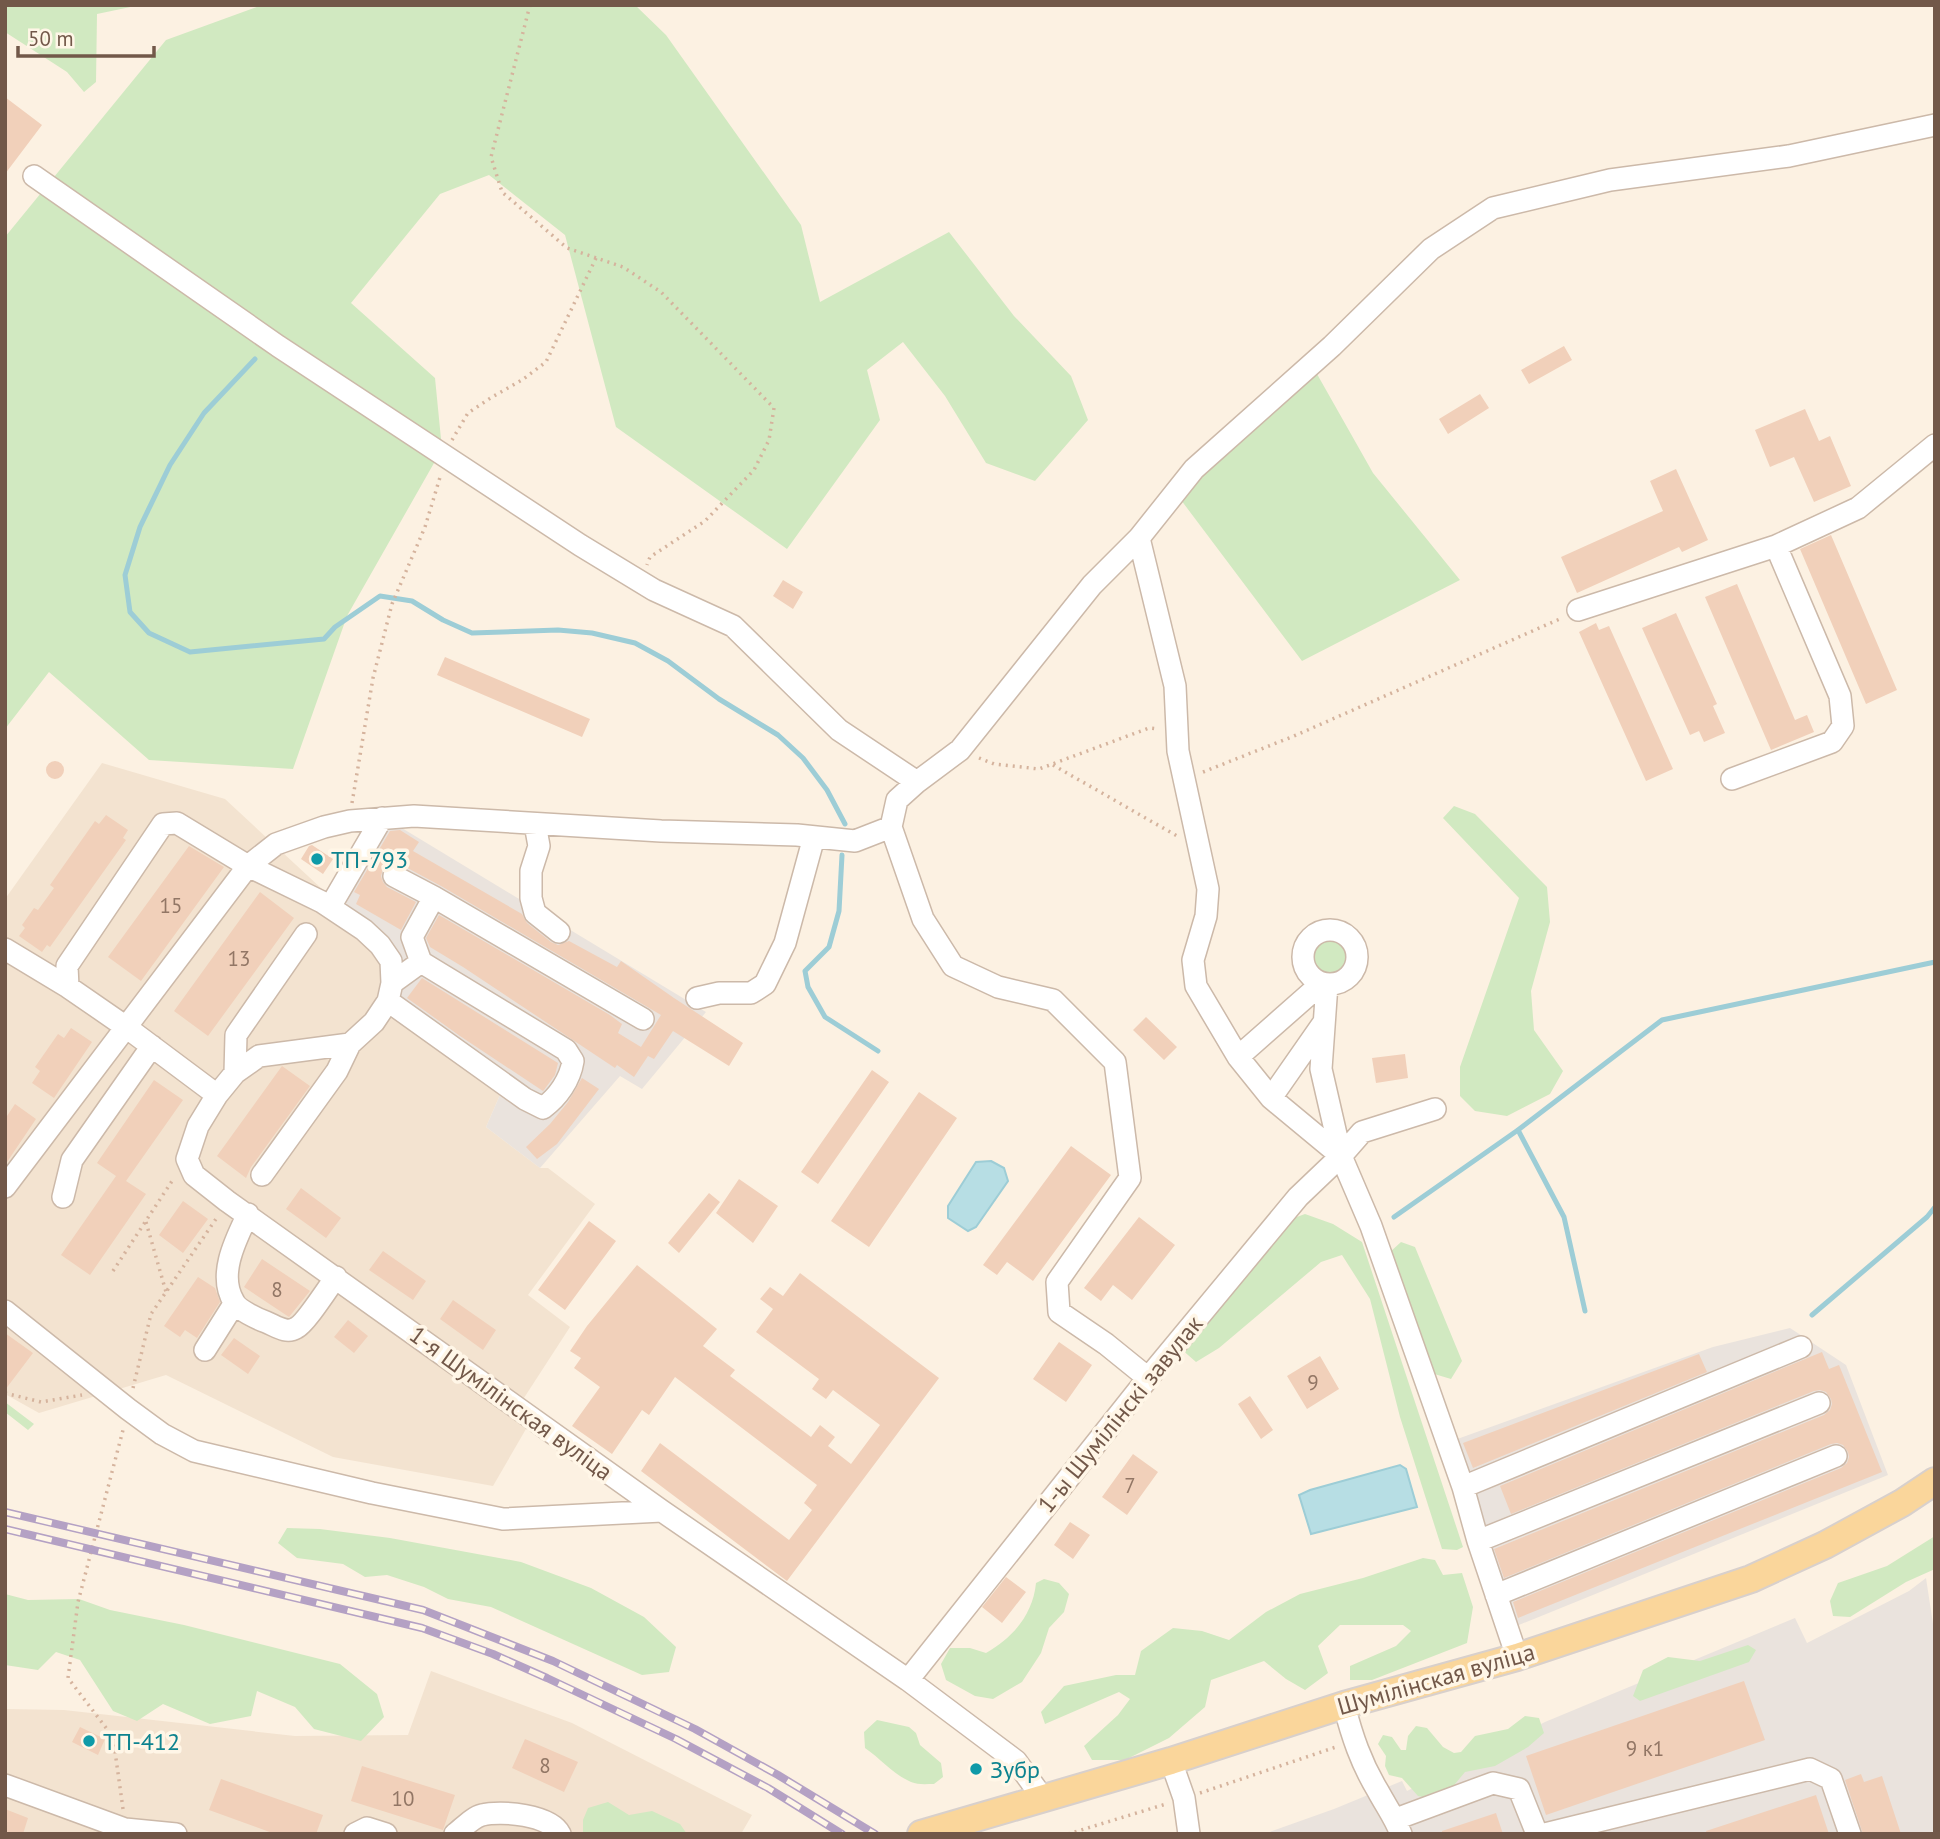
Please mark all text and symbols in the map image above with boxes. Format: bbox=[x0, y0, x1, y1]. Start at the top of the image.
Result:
scale bar bbox=[18, 14, 154, 58]
text: 50 m bbox=[28, 25, 74, 52]
place label: ТП-793 bbox=[331, 844, 408, 875]
marker: ТП-793 bbox=[309, 851, 325, 867]
house number: 15 bbox=[160, 892, 182, 919]
house number: 13 bbox=[228, 945, 250, 972]
house number: 8 bbox=[271, 1276, 283, 1303]
street label: 1-ы Шумілінскі завулак bbox=[1031, 1308, 1210, 1519]
street label: 1-я Шумілінская вуліца bbox=[403, 1319, 619, 1487]
house number: 9 bbox=[1307, 1369, 1319, 1396]
house number: 7 bbox=[1124, 1472, 1136, 1499]
street label: Шумілінская вуліца bbox=[1334, 1636, 1538, 1722]
place label: ТП-412 bbox=[103, 1726, 180, 1757]
marker: ТП-412 bbox=[81, 1733, 97, 1749]
house number: 9 к1 bbox=[1626, 1735, 1664, 1762]
house number: 8 bbox=[539, 1752, 551, 1779]
place label: Зубр bbox=[990, 1754, 1040, 1785]
marker: Зубр bbox=[968, 1761, 984, 1777]
house number: 10 bbox=[392, 1785, 414, 1812]

